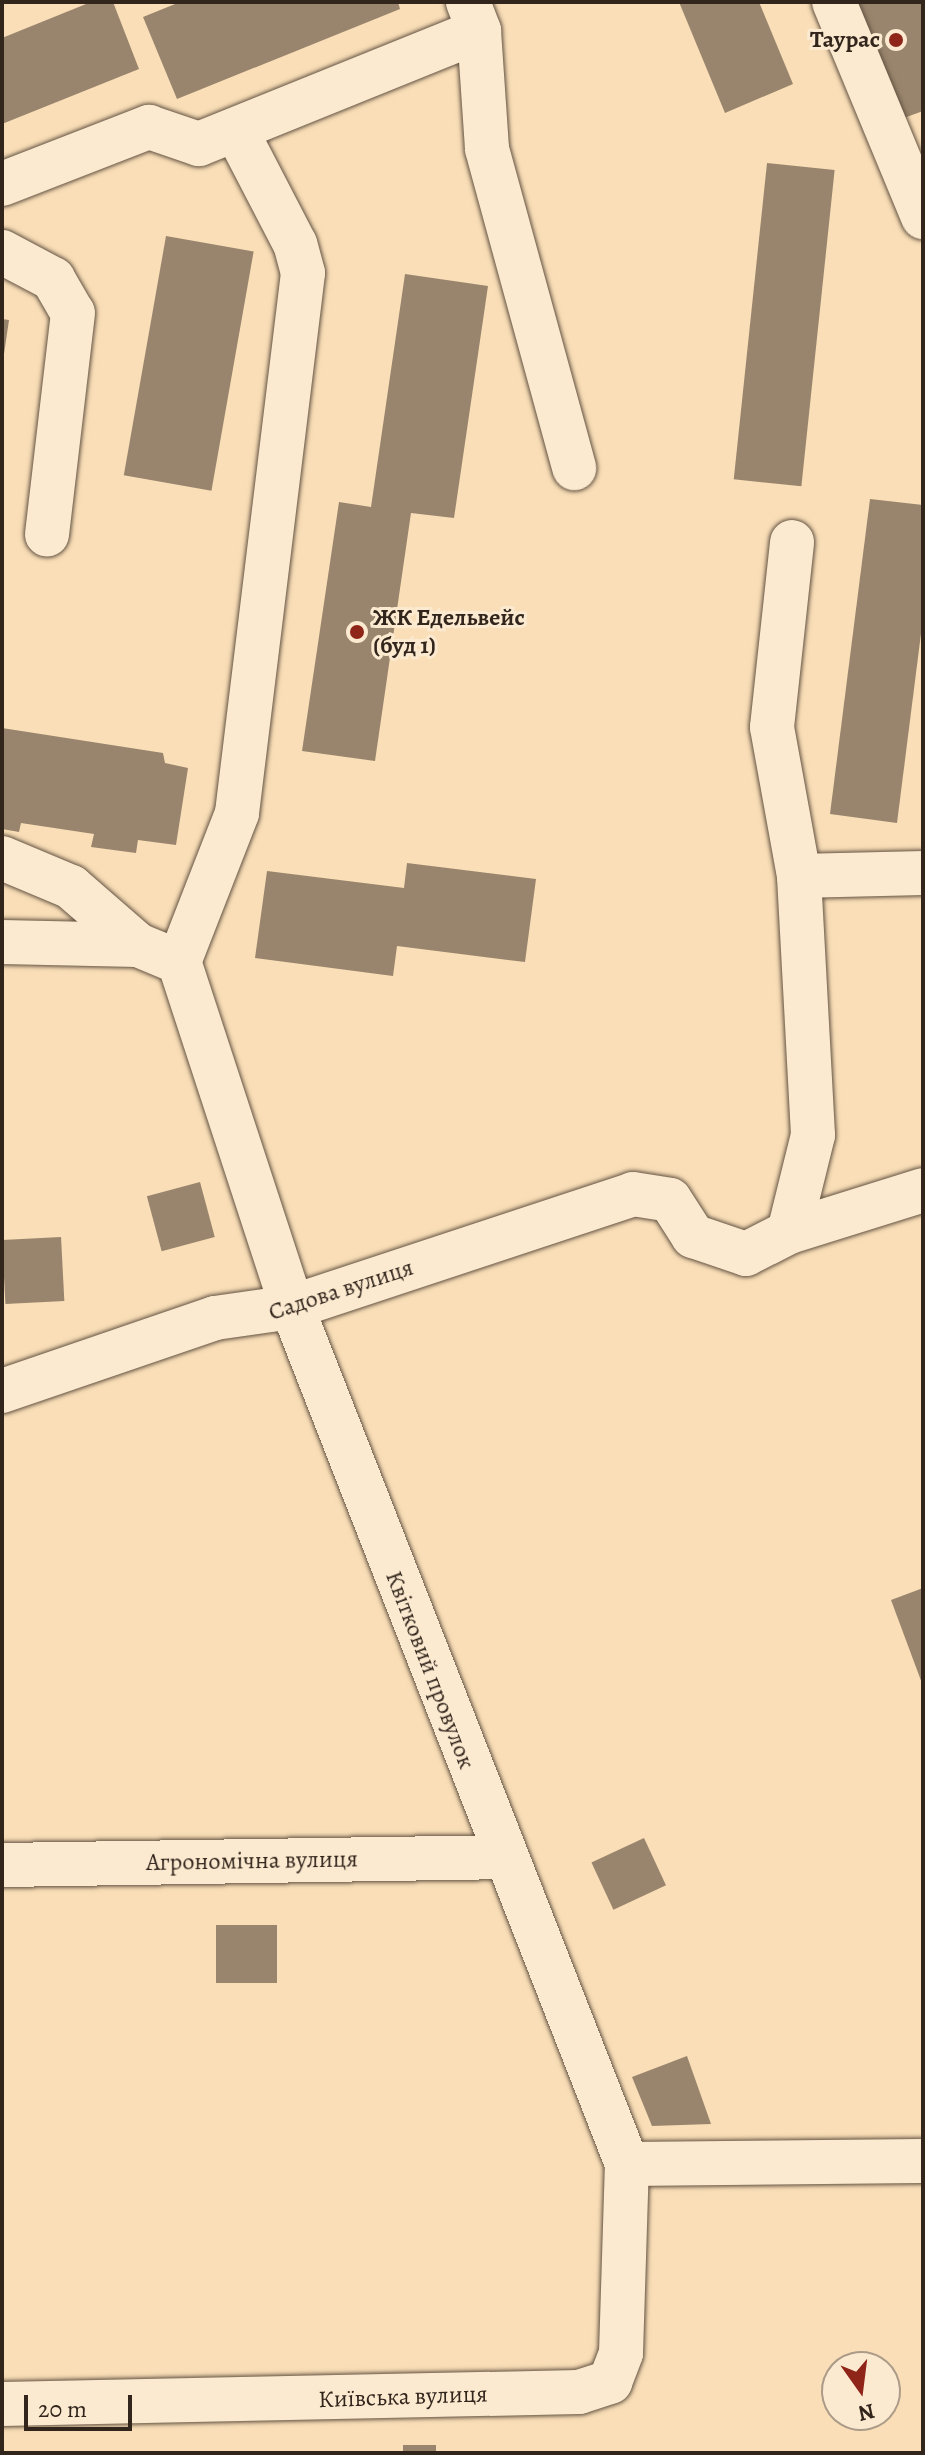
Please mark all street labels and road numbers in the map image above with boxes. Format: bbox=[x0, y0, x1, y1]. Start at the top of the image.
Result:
street label: Садова вулиця bbox=[265, 1253, 417, 1327]
street label: Квітковий провулок bbox=[379, 1567, 481, 1773]
street label: Агрономічна вулиця bbox=[146, 1845, 358, 1877]
street label: Київська вулиця bbox=[318, 2380, 488, 2414]

